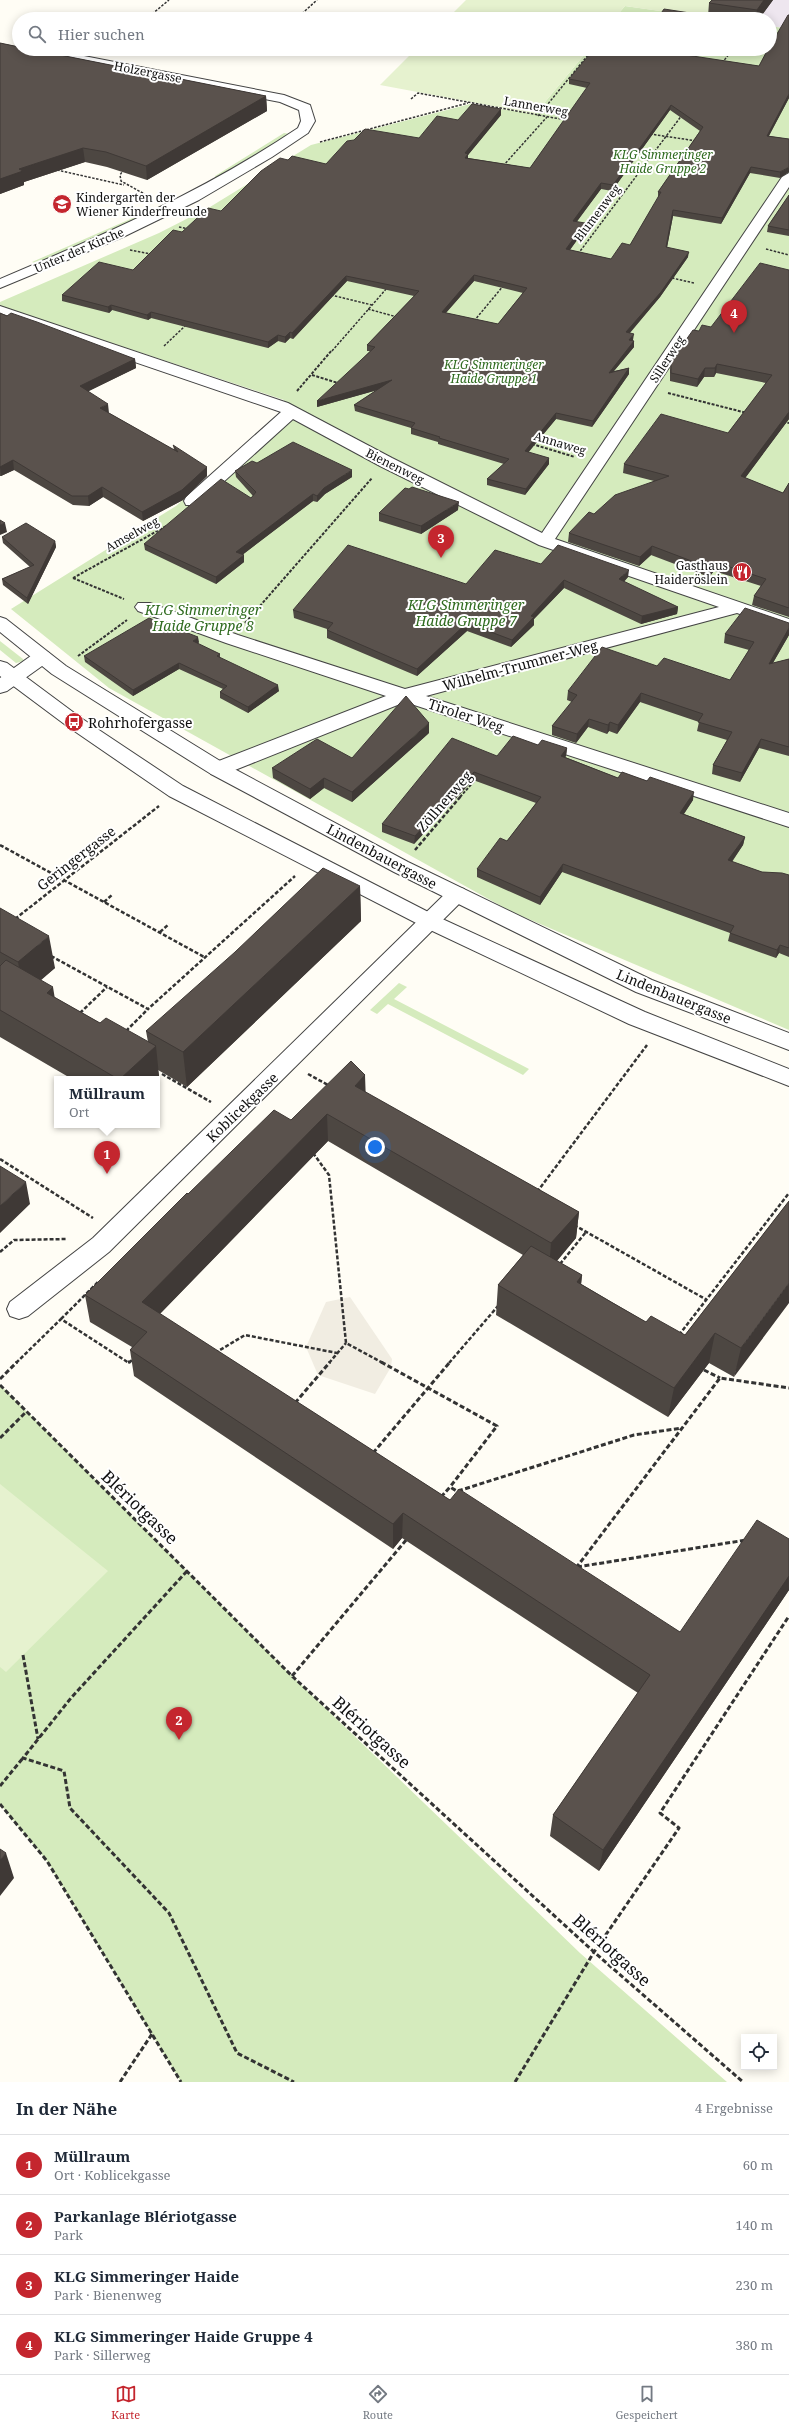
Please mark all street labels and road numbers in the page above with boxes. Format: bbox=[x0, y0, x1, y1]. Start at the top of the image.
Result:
street label: Holzergasse bbox=[113, 57, 183, 87]
street label: Lannerweg bbox=[503, 92, 570, 120]
street label: Blumenweg bbox=[570, 180, 625, 245]
street label: Unter der Kirche bbox=[31, 223, 127, 277]
street label: Sillerweg bbox=[645, 332, 689, 386]
street label: Annaweg bbox=[532, 427, 589, 459]
street label: Bienenweg bbox=[363, 444, 428, 488]
street label: Amselweg bbox=[102, 512, 162, 556]
street label: Wilhelm-Trummer-Weg bbox=[440, 635, 600, 695]
street label: Tiroler Weg bbox=[426, 694, 507, 736]
street label: Zöllnerweg bbox=[412, 766, 476, 836]
street label: Lindenbauergasse bbox=[324, 819, 440, 893]
street label: Geringergasse bbox=[33, 821, 119, 895]
street label: Lindenbauergasse bbox=[614, 964, 734, 1028]
street label: Koblicekgasse bbox=[202, 1068, 282, 1146]
street label: Blériotgasse bbox=[97, 1465, 183, 1549]
street label: Blériotgasse bbox=[328, 1691, 416, 1773]
street label: Blériotgasse bbox=[568, 1909, 656, 1991]

